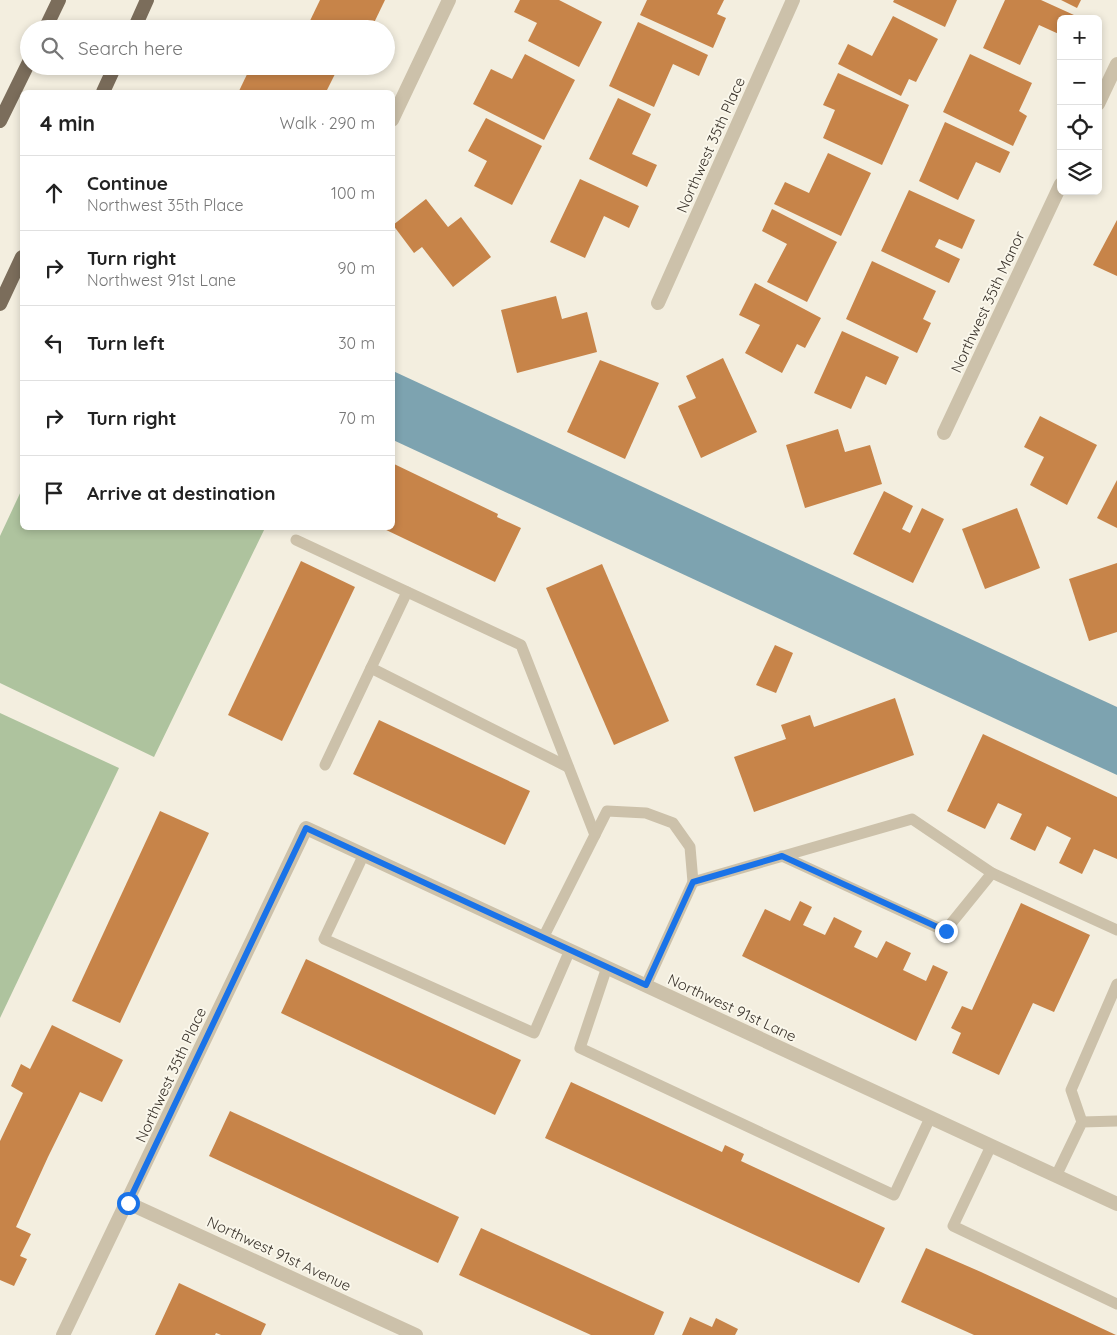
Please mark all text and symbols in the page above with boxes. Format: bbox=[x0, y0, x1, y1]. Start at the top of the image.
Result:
map controls bbox=[1057, 15, 1102, 195]
button: + bbox=[1057, 15, 1102, 60]
search box bbox=[20, 20, 395, 75]
icon: search bbox=[38, 34, 66, 62]
text: Search here bbox=[78, 36, 183, 60]
button: − bbox=[1057, 60, 1102, 105]
street label: Northwest 35th Place bbox=[672, 74, 749, 216]
button: locate bbox=[1057, 105, 1102, 150]
text: 4 min bbox=[40, 110, 95, 136]
text: Walk · 290 m bbox=[280, 113, 375, 133]
button: layers bbox=[1057, 150, 1102, 195]
text: Continue bbox=[87, 171, 168, 195]
icon: ahead bbox=[40, 179, 68, 207]
text: 100 m bbox=[331, 183, 375, 203]
text: Northwest 35th Place bbox=[87, 195, 244, 215]
street label: Northwest 35th Manor bbox=[946, 228, 1029, 376]
text: Turn right bbox=[87, 246, 176, 270]
icon: right bbox=[40, 254, 68, 282]
text: 90 m bbox=[338, 258, 375, 278]
text: Northwest 91st Lane bbox=[87, 270, 236, 290]
icon: left bbox=[40, 329, 68, 357]
text: Turn left bbox=[87, 331, 165, 355]
text: 30 m bbox=[338, 333, 375, 353]
icon: right bbox=[40, 404, 68, 432]
text: Turn right bbox=[87, 406, 176, 430]
text: 70 m bbox=[338, 408, 375, 428]
icon: arrive bbox=[40, 479, 68, 507]
text: Arrive at destination bbox=[87, 481, 276, 505]
route end bbox=[935, 920, 958, 943]
street label: Northwest 91st Lane bbox=[665, 969, 800, 1046]
street label: Northwest 35th Place bbox=[131, 1004, 210, 1145]
route start bbox=[117, 1192, 140, 1215]
street label: Northwest 91st Avenue bbox=[204, 1212, 354, 1295]

